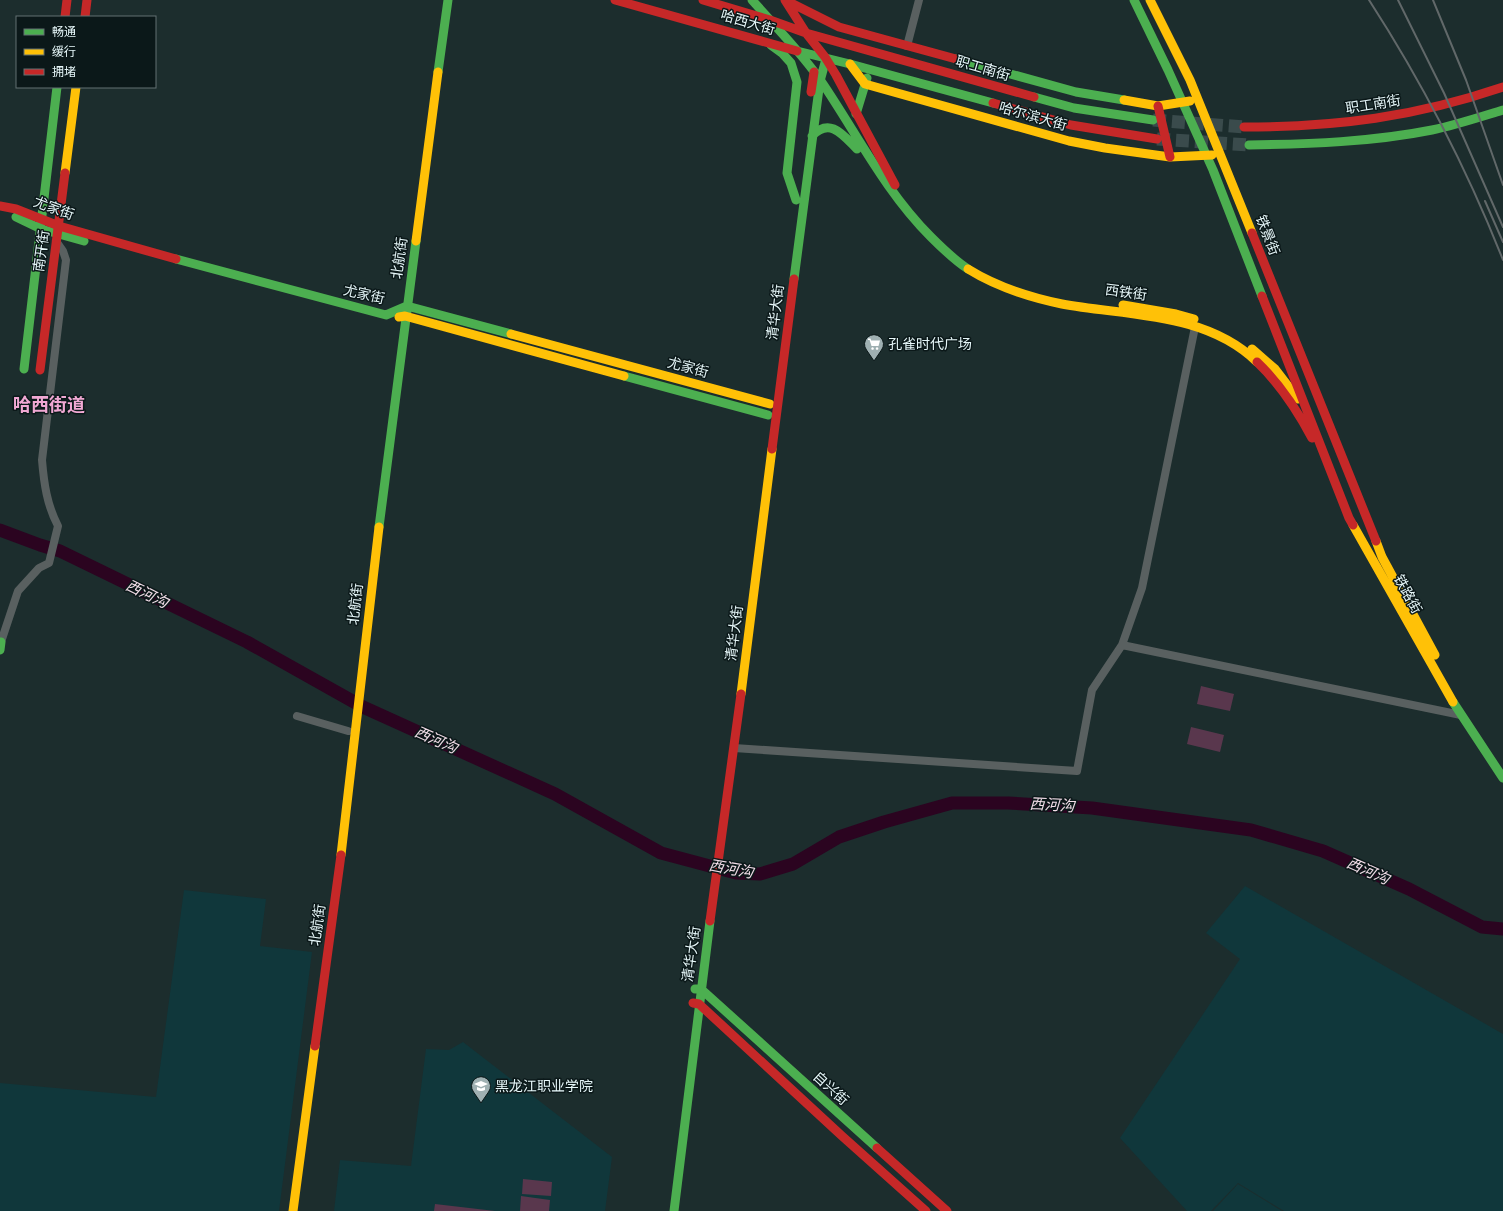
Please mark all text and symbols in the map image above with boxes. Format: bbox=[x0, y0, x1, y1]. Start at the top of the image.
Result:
street label: 哈西大街 bbox=[718, 6, 777, 40]
legend bbox=[16, 16, 156, 88]
text: 畅通 bbox=[52, 24, 76, 41]
text: 缓行 bbox=[52, 44, 76, 61]
street label: 职工南街 bbox=[953, 52, 1012, 86]
text: 拥堵 bbox=[52, 64, 76, 81]
street label: 职工南街 bbox=[1344, 91, 1402, 119]
street label: 哈尔滨大街 bbox=[996, 98, 1069, 136]
street label: 尤家街 bbox=[31, 192, 77, 226]
street label: 铁景街 bbox=[1250, 212, 1284, 259]
street label: 南开街 bbox=[29, 229, 55, 273]
street label: 北航街 bbox=[387, 236, 413, 280]
street label: 西铁街 bbox=[1104, 280, 1148, 306]
street label: 尤家街 bbox=[341, 281, 386, 309]
street label: 清华大街 bbox=[763, 283, 789, 341]
supermarket icon: 孔雀时代广场 bbox=[863, 333, 885, 361]
place label: 孔雀时代广场 bbox=[888, 335, 972, 355]
street label: 尤家街 bbox=[665, 353, 711, 383]
district label: 哈西街道 bbox=[13, 393, 85, 418]
street label: 铁路街 bbox=[1388, 571, 1426, 618]
water label: 西河沟 bbox=[122, 575, 173, 615]
street label: 北航街 bbox=[344, 582, 368, 626]
street label: 清华大街 bbox=[722, 604, 748, 662]
water label: 西河沟 bbox=[411, 722, 462, 760]
water label: 西河沟 bbox=[1029, 794, 1077, 817]
water label: 西河沟 bbox=[1343, 853, 1394, 891]
water label: 西河沟 bbox=[707, 855, 757, 884]
street label: 北航街 bbox=[305, 903, 331, 947]
street label: 清华大街 bbox=[678, 925, 706, 983]
street label: 自兴街 bbox=[808, 1067, 853, 1110]
school or university icon: 黑龙江职业学院 bbox=[470, 1075, 492, 1103]
place label: 黑龙江职业学院 bbox=[495, 1077, 593, 1097]

